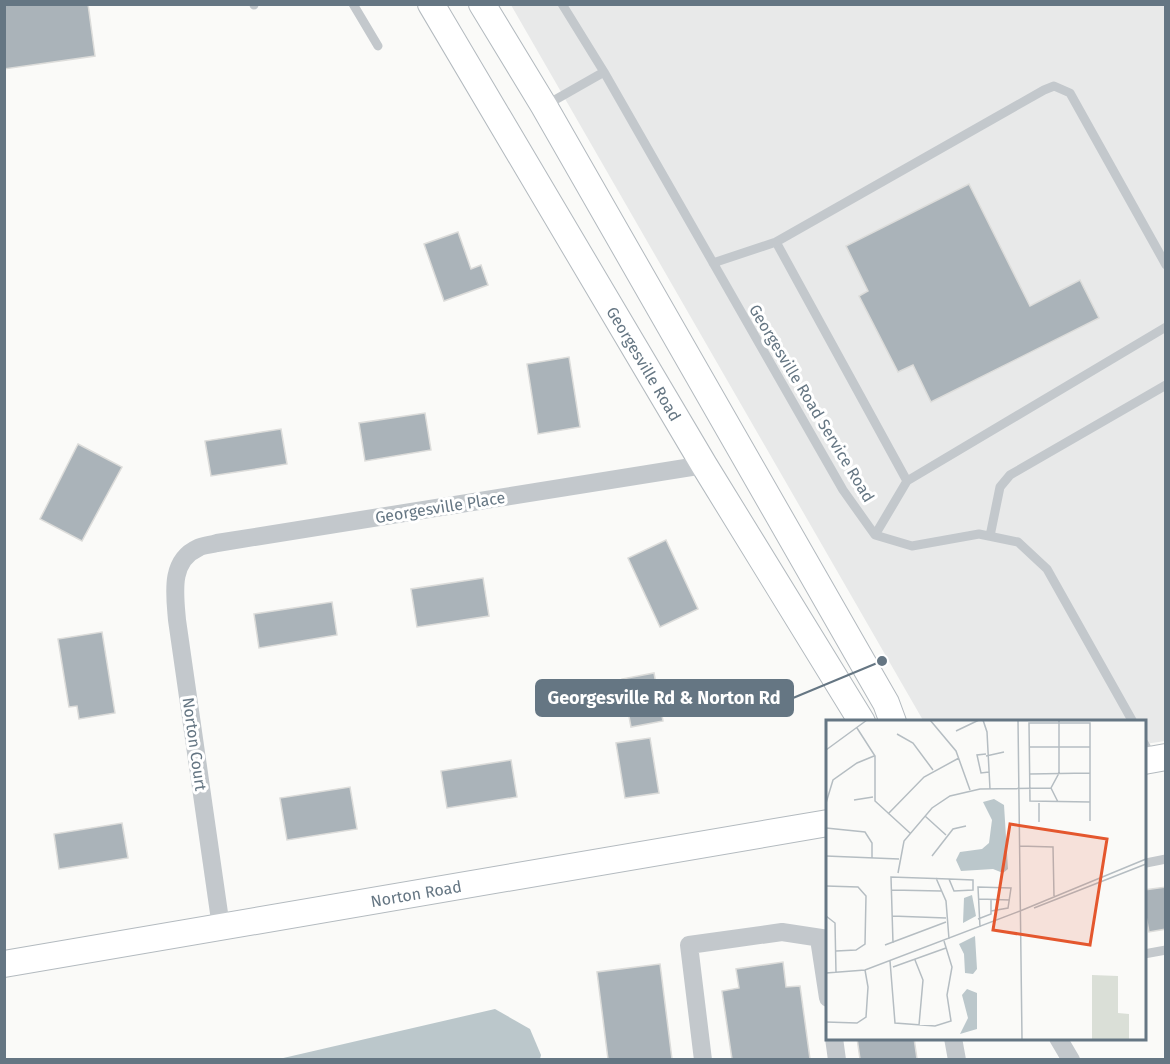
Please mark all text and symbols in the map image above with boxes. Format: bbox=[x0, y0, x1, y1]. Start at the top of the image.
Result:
street label: Georgesville Road Service Road bbox=[745, 301, 878, 505]
street label: Georgesville Road bbox=[602, 303, 685, 425]
street label: Georgesville Place bbox=[374, 488, 506, 527]
callout: Georgesville Rd & Norton Rd bbox=[536, 680, 793, 716]
text: Georgesville Rd & Norton Rd bbox=[548, 687, 780, 709]
street label: Norton Court bbox=[179, 696, 210, 792]
inset map bbox=[826, 720, 1146, 1040]
street label: Norton Road bbox=[369, 877, 463, 911]

